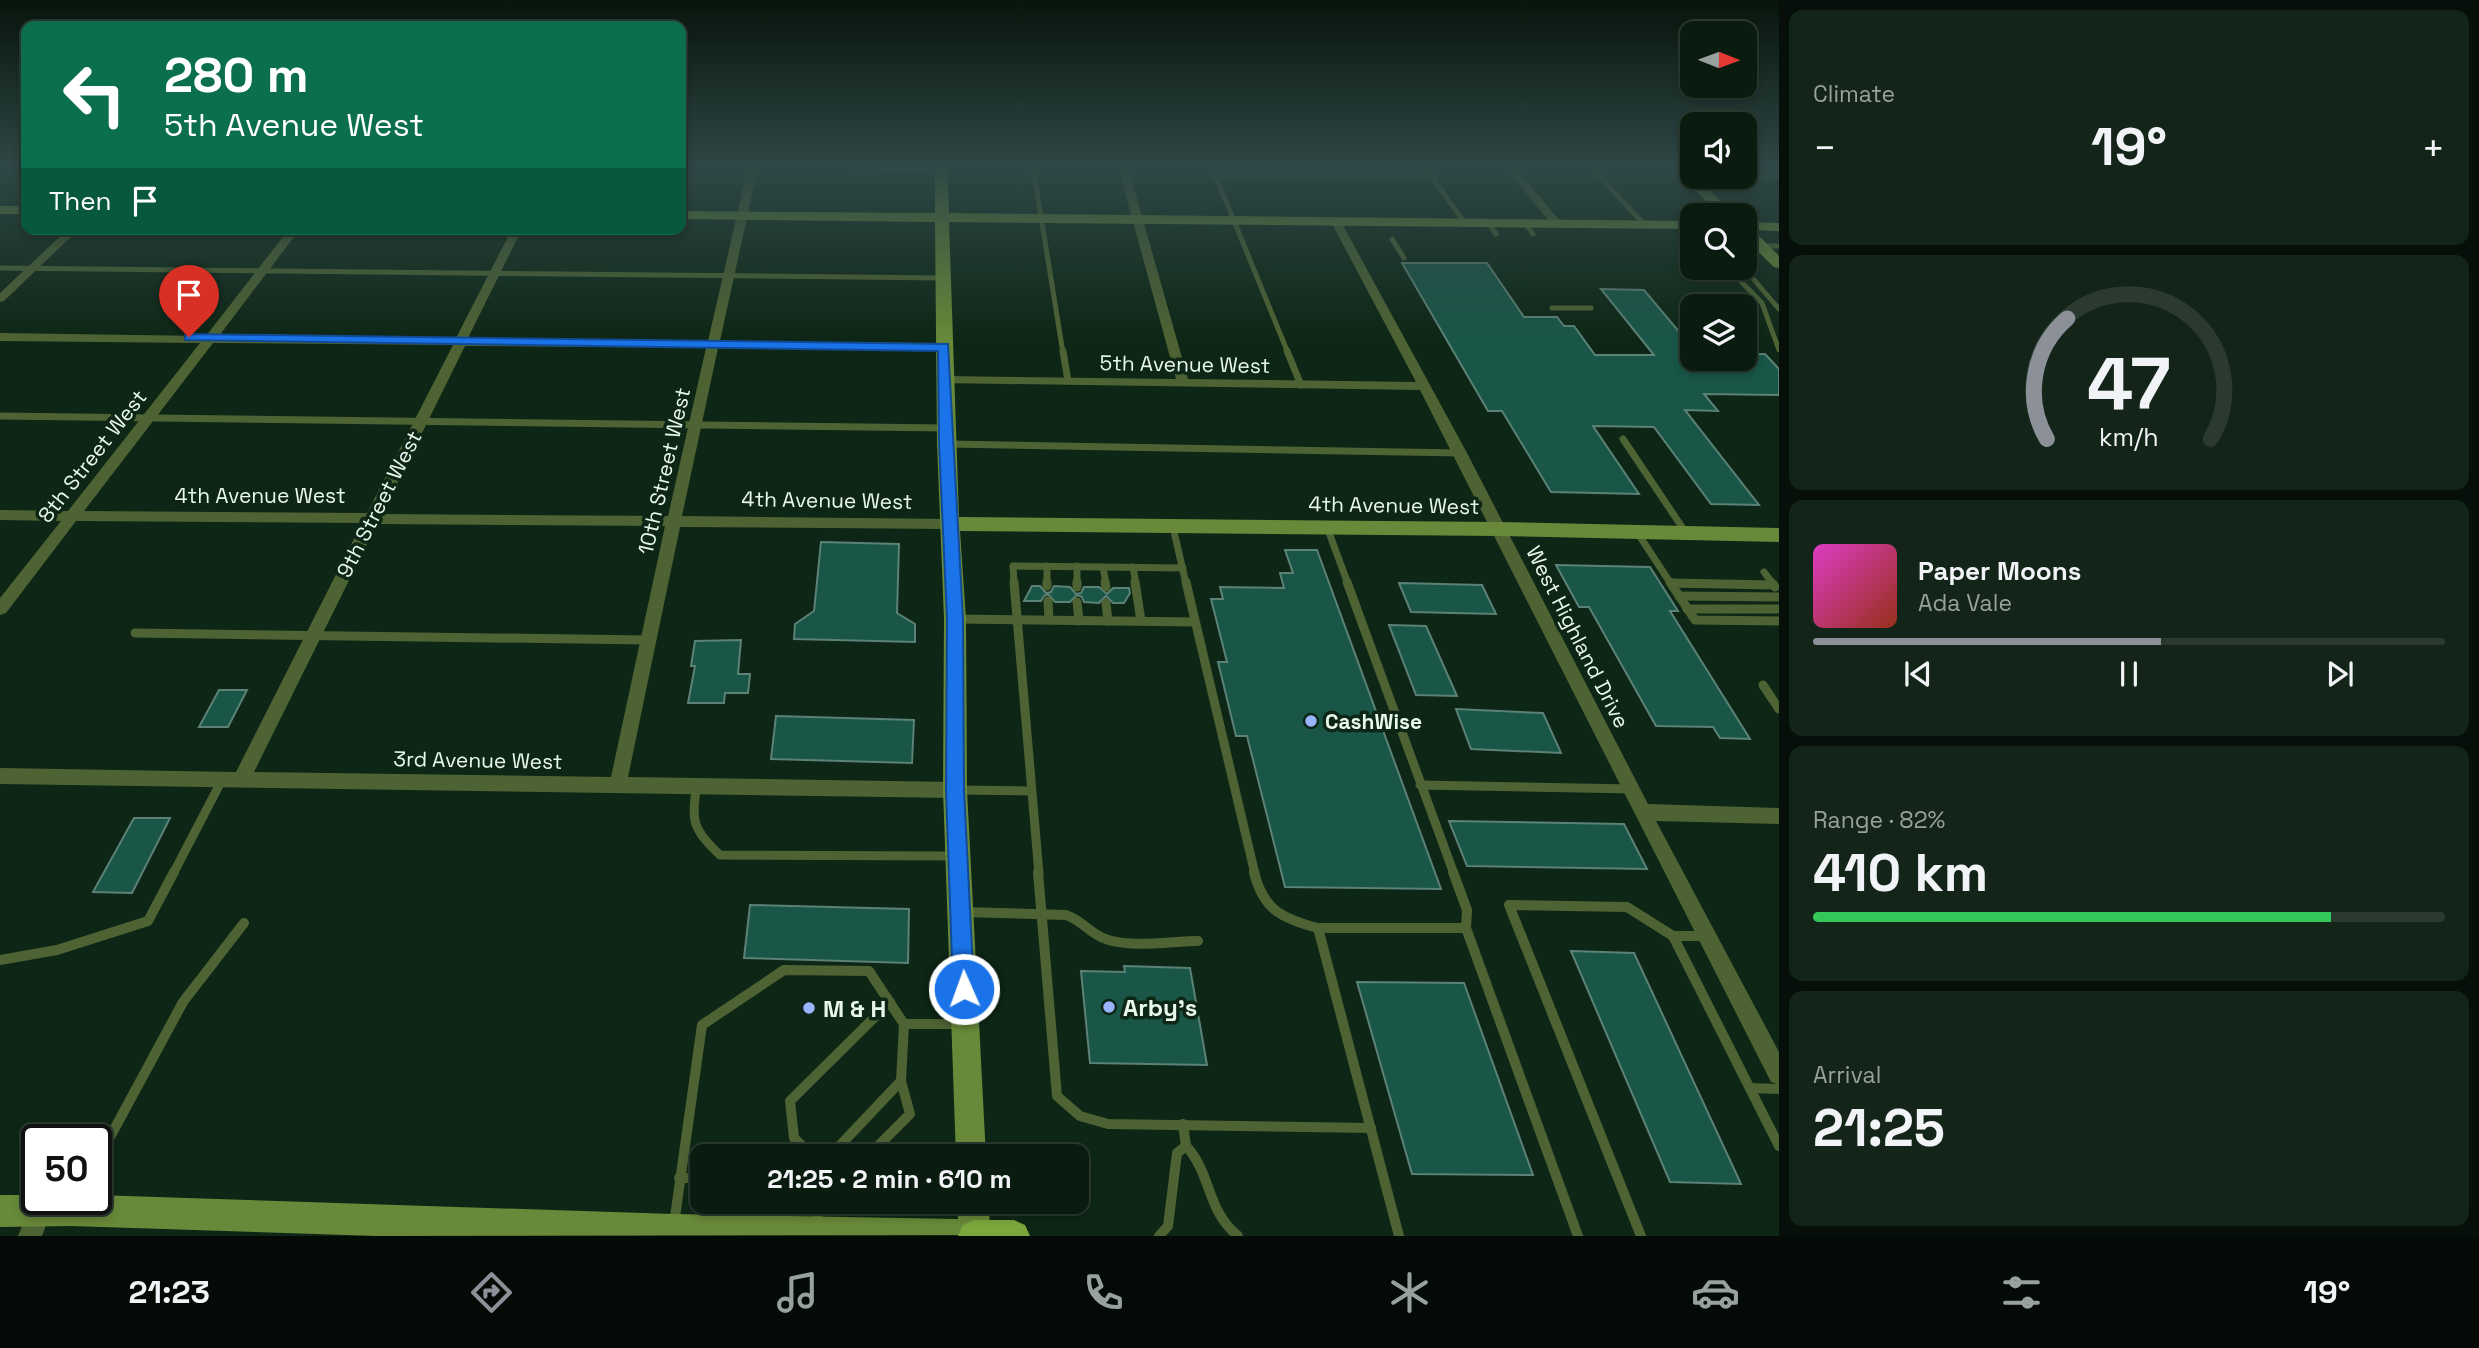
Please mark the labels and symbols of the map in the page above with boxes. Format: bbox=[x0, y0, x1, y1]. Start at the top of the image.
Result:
north arrow bbox=[1680, 21, 1757, 98]
pin bbox=[159, 265, 219, 337]
street label: 5th Avenue West bbox=[1099, 349, 1271, 379]
street label: 8th Street West bbox=[32, 384, 152, 528]
street label: 10th Street West bbox=[632, 385, 696, 557]
street label: 9th Street West bbox=[330, 426, 428, 582]
street label: 4th Avenue West bbox=[174, 482, 346, 509]
street label: 4th Avenue West bbox=[741, 485, 913, 515]
street label: 4th Avenue West bbox=[1308, 490, 1480, 520]
street label: West Highland Drive bbox=[1520, 541, 1636, 733]
place label: CashWise bbox=[1325, 708, 1422, 735]
marker: CashWise bbox=[1303, 713, 1319, 729]
street label: 3rd Avenue West bbox=[393, 745, 563, 775]
position arrow bbox=[927, 952, 1001, 1026]
place label: Arby's bbox=[1123, 992, 1197, 1023]
place label: M & H bbox=[823, 993, 886, 1024]
marker: Arby's bbox=[1101, 999, 1117, 1015]
marker: M & H bbox=[801, 1000, 817, 1016]
speed limit sign: 50 bbox=[21, 1124, 112, 1215]

